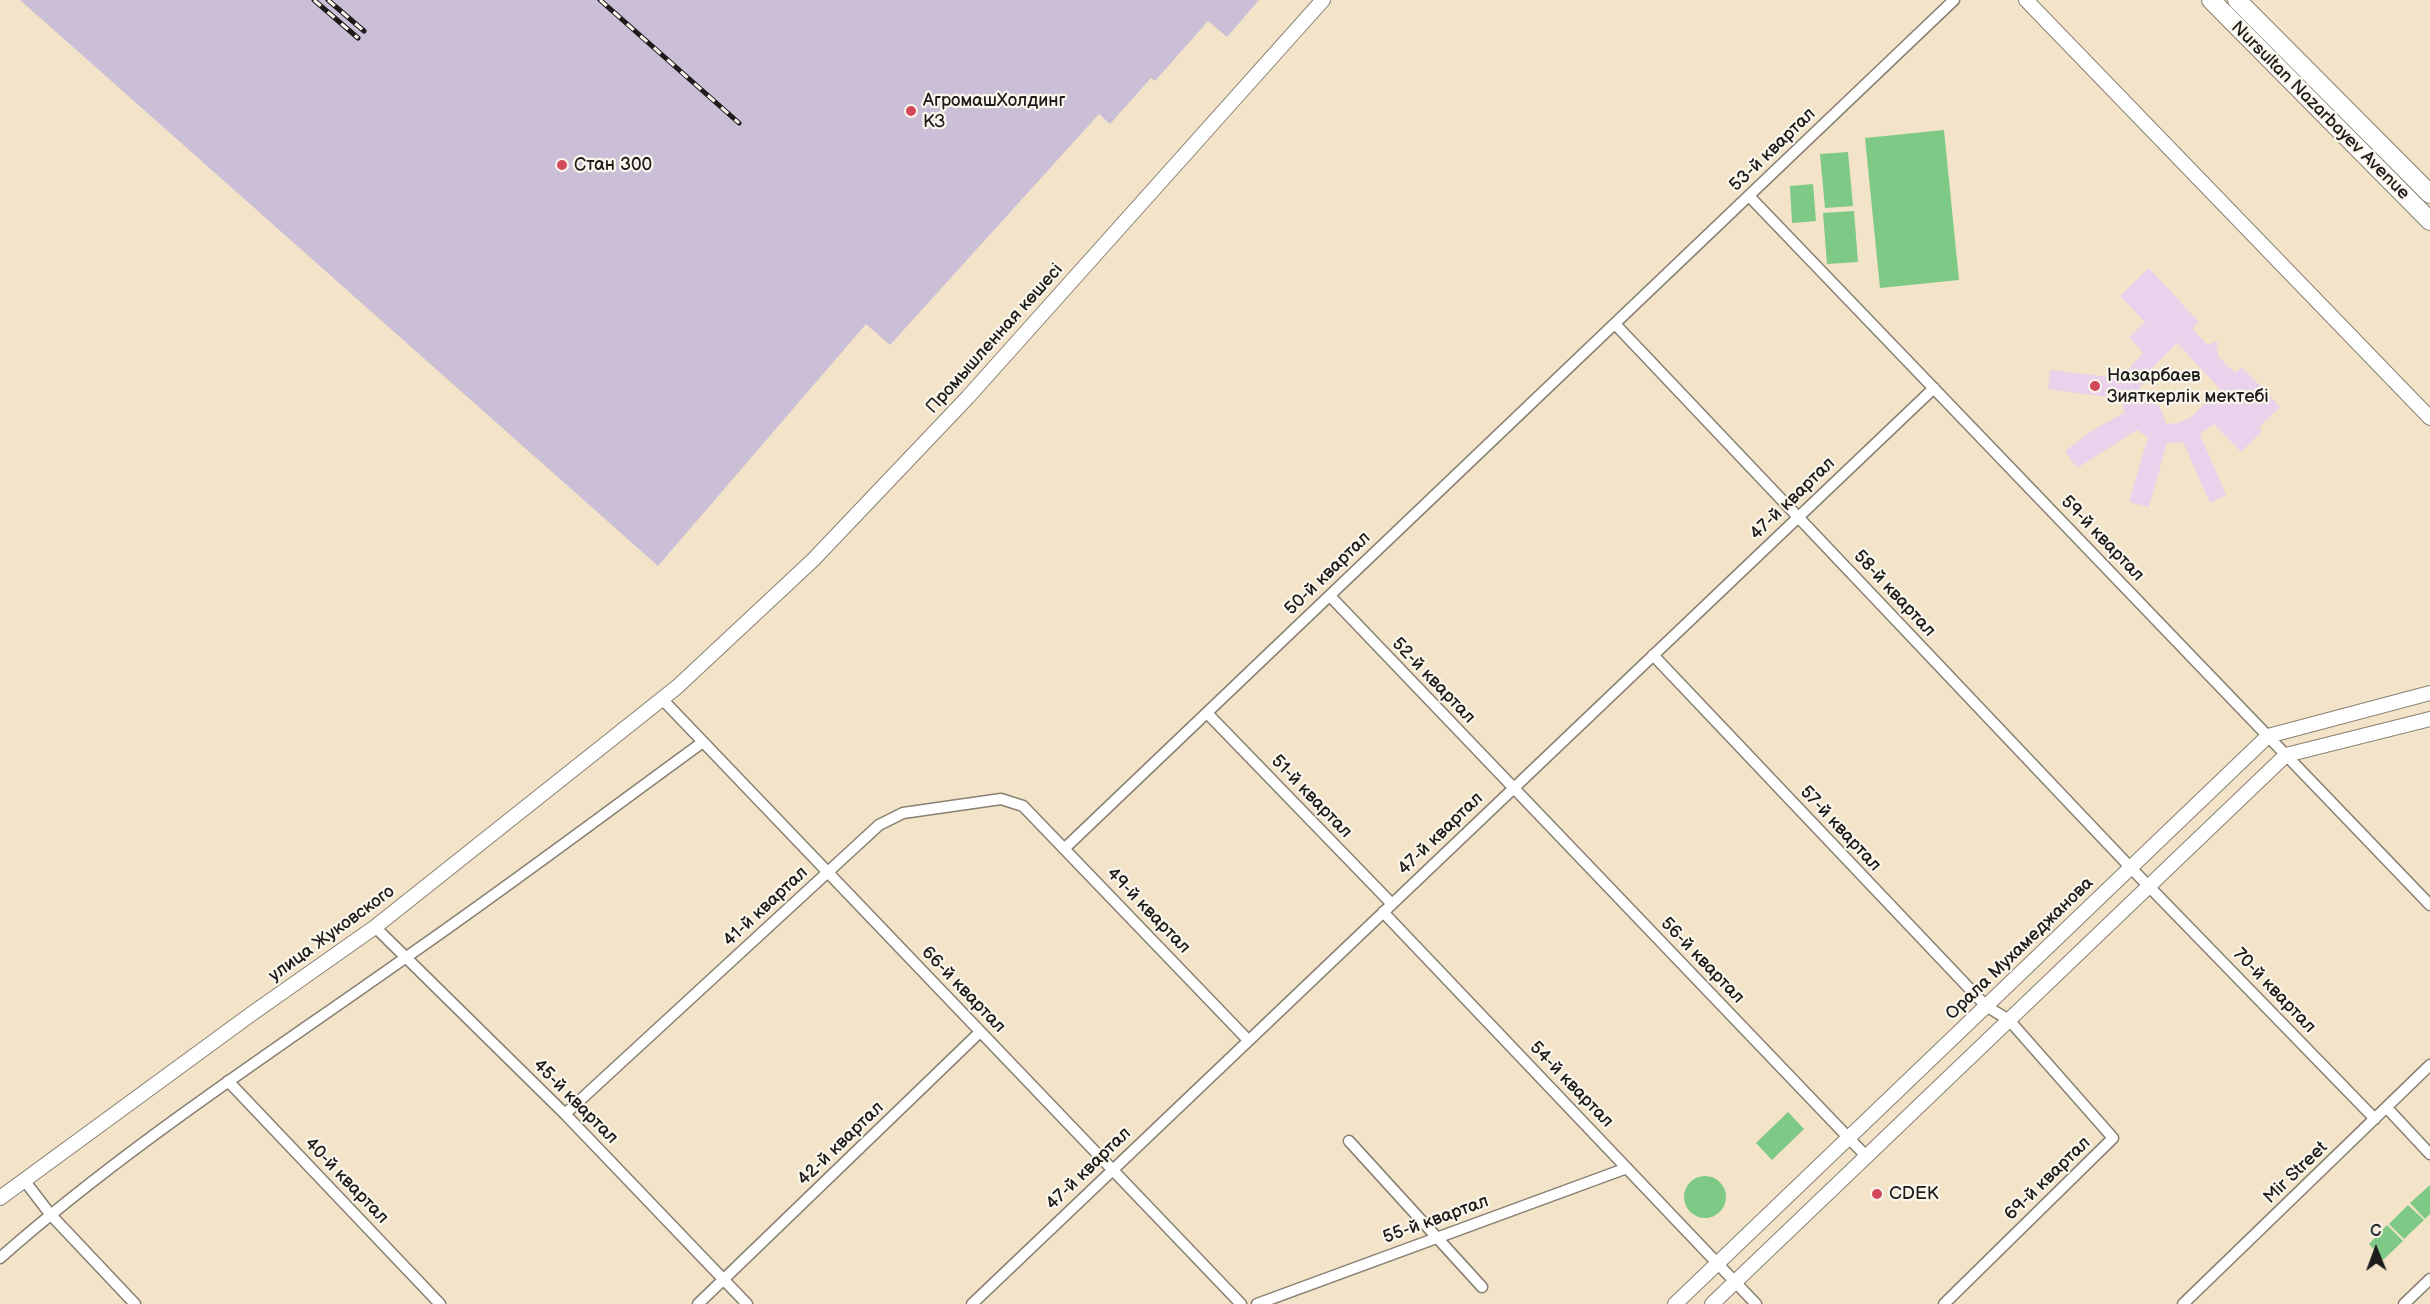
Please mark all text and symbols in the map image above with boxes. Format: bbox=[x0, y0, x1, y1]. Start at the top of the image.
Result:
street label: Nursultan Nazarbayev Avenue bbox=[2226, 17, 2414, 205]
place label: АгромашХолдинг КЗ bbox=[923, 90, 1065, 132]
marker: АгромашХолдинг КЗ bbox=[904, 104, 918, 118]
street label: 53-й квартал bbox=[1725, 104, 1821, 196]
place label: Стан 300 bbox=[574, 154, 652, 176]
marker: Стан 300 bbox=[555, 158, 569, 172]
street label: Промышленная көшесі bbox=[922, 260, 1068, 418]
place label: Назарбаев Зияткерлік мектебі bbox=[2107, 365, 2269, 407]
marker: Назарбаев Зияткерлік мектебі bbox=[2088, 379, 2102, 393]
street label: 47-й квартал bbox=[1746, 453, 1840, 545]
street label: 59-й квартал bbox=[2056, 492, 2148, 586]
street label: 50-й квартал bbox=[1281, 528, 1375, 620]
street label: 58-й квартал bbox=[1848, 546, 1940, 642]
street label: 52-й квартал bbox=[1387, 634, 1479, 728]
street label: 51-й квартал bbox=[1266, 751, 1356, 843]
street label: 57-й квартал bbox=[1795, 782, 1885, 876]
street label: 47-й квартал bbox=[1394, 788, 1488, 880]
street label: 41-й квартал bbox=[719, 862, 813, 952]
street label: 49-й квартал bbox=[1102, 863, 1194, 959]
street label: Орала Мухамеджанова bbox=[1942, 873, 2098, 1025]
street label: улица Жуковского bbox=[265, 881, 399, 987]
street label: 56-й квартал bbox=[1656, 913, 1748, 1009]
street label: 66-й квартал bbox=[916, 942, 1010, 1038]
street label: 70-й квартал bbox=[2228, 944, 2320, 1038]
street label: 54-й квартал bbox=[1525, 1037, 1617, 1133]
street label: 45-й квартал bbox=[528, 1055, 622, 1149]
street label: 42-й квартал bbox=[793, 1097, 889, 1191]
street label: 47-й квартал bbox=[1042, 1123, 1136, 1215]
street label: 40-й квартал bbox=[299, 1133, 393, 1229]
street label: 69-й квартал bbox=[2000, 1133, 2096, 1225]
street label: Mir Street bbox=[2260, 1137, 2332, 1209]
place label: CDEK bbox=[1889, 1183, 1938, 1205]
marker: CDEK bbox=[1870, 1187, 1884, 1201]
street label: 55-й квартал bbox=[1380, 1191, 1492, 1249]
north arrow bbox=[2346, 1220, 2406, 1280]
text: С bbox=[2370, 1222, 2381, 1241]

